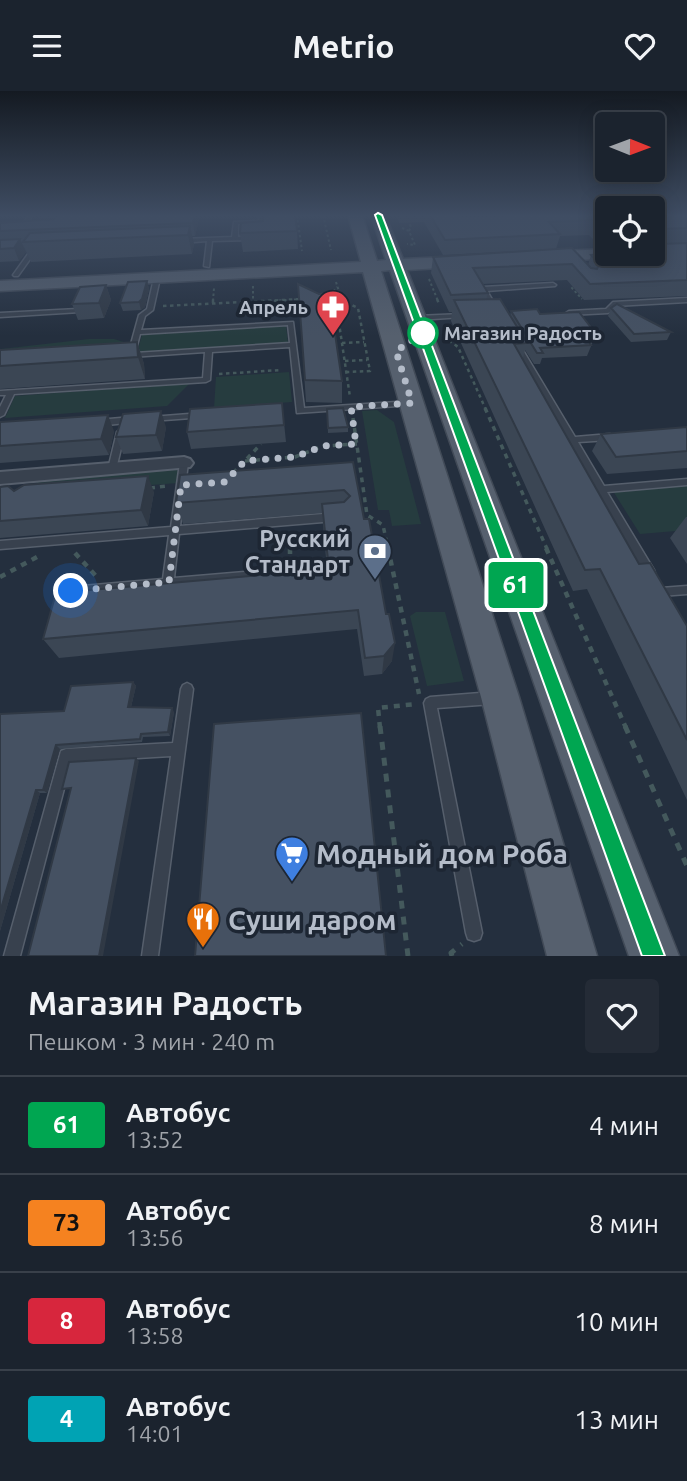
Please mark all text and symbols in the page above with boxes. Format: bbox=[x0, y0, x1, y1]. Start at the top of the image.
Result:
icon: menu bbox=[28, 27, 66, 65]
icon: heart bbox=[621, 27, 659, 65]
text: Metrio bbox=[292, 28, 395, 64]
north arrow bbox=[595, 112, 665, 182]
map controls bbox=[595, 112, 665, 266]
button: locate bbox=[595, 196, 665, 266]
pharmacy icon: Апрель bbox=[314, 288, 352, 337]
place label: Апрель bbox=[239, 296, 308, 318]
marker: Магазин Радость bbox=[408, 318, 438, 348]
place label: Магазин Радость bbox=[444, 322, 602, 344]
place label: Русский Стандарт bbox=[245, 526, 350, 577]
bank icon: Русский Стандарт bbox=[356, 532, 394, 581]
line badge: 61 bbox=[484, 562, 548, 608]
text: 61 bbox=[502, 571, 530, 598]
your location bbox=[53, 573, 88, 608]
supermarket icon: Модный дом Роба bbox=[273, 834, 311, 883]
place label: Модный дом Роба bbox=[316, 838, 568, 869]
restaurant icon: Суши даром bbox=[184, 900, 222, 949]
place label: Суши даром bbox=[228, 904, 397, 935]
button: heart bbox=[585, 979, 659, 1053]
text: Магазин Радость bbox=[28, 984, 302, 1021]
text: Пешком · 3 мин · 240 m bbox=[28, 1029, 275, 1054]
text: Автобус bbox=[126, 1098, 230, 1127]
text: 61 bbox=[53, 1111, 80, 1138]
text: 4 мин bbox=[589, 1111, 659, 1140]
text: 13:52 bbox=[126, 1127, 184, 1152]
text: Автобус bbox=[126, 1196, 230, 1225]
text: 73 bbox=[53, 1209, 80, 1236]
text: 8 мин bbox=[589, 1209, 659, 1238]
text: 13:56 bbox=[126, 1225, 184, 1250]
text: Автобус bbox=[126, 1294, 230, 1323]
text: 8 bbox=[60, 1307, 73, 1334]
text: 10 мин bbox=[574, 1307, 659, 1336]
text: 13:58 bbox=[126, 1323, 184, 1348]
text: Автобус bbox=[126, 1392, 230, 1421]
text: 4 bbox=[60, 1405, 73, 1432]
text: 13 мин bbox=[574, 1405, 659, 1434]
text: 14:01 bbox=[126, 1421, 184, 1446]

